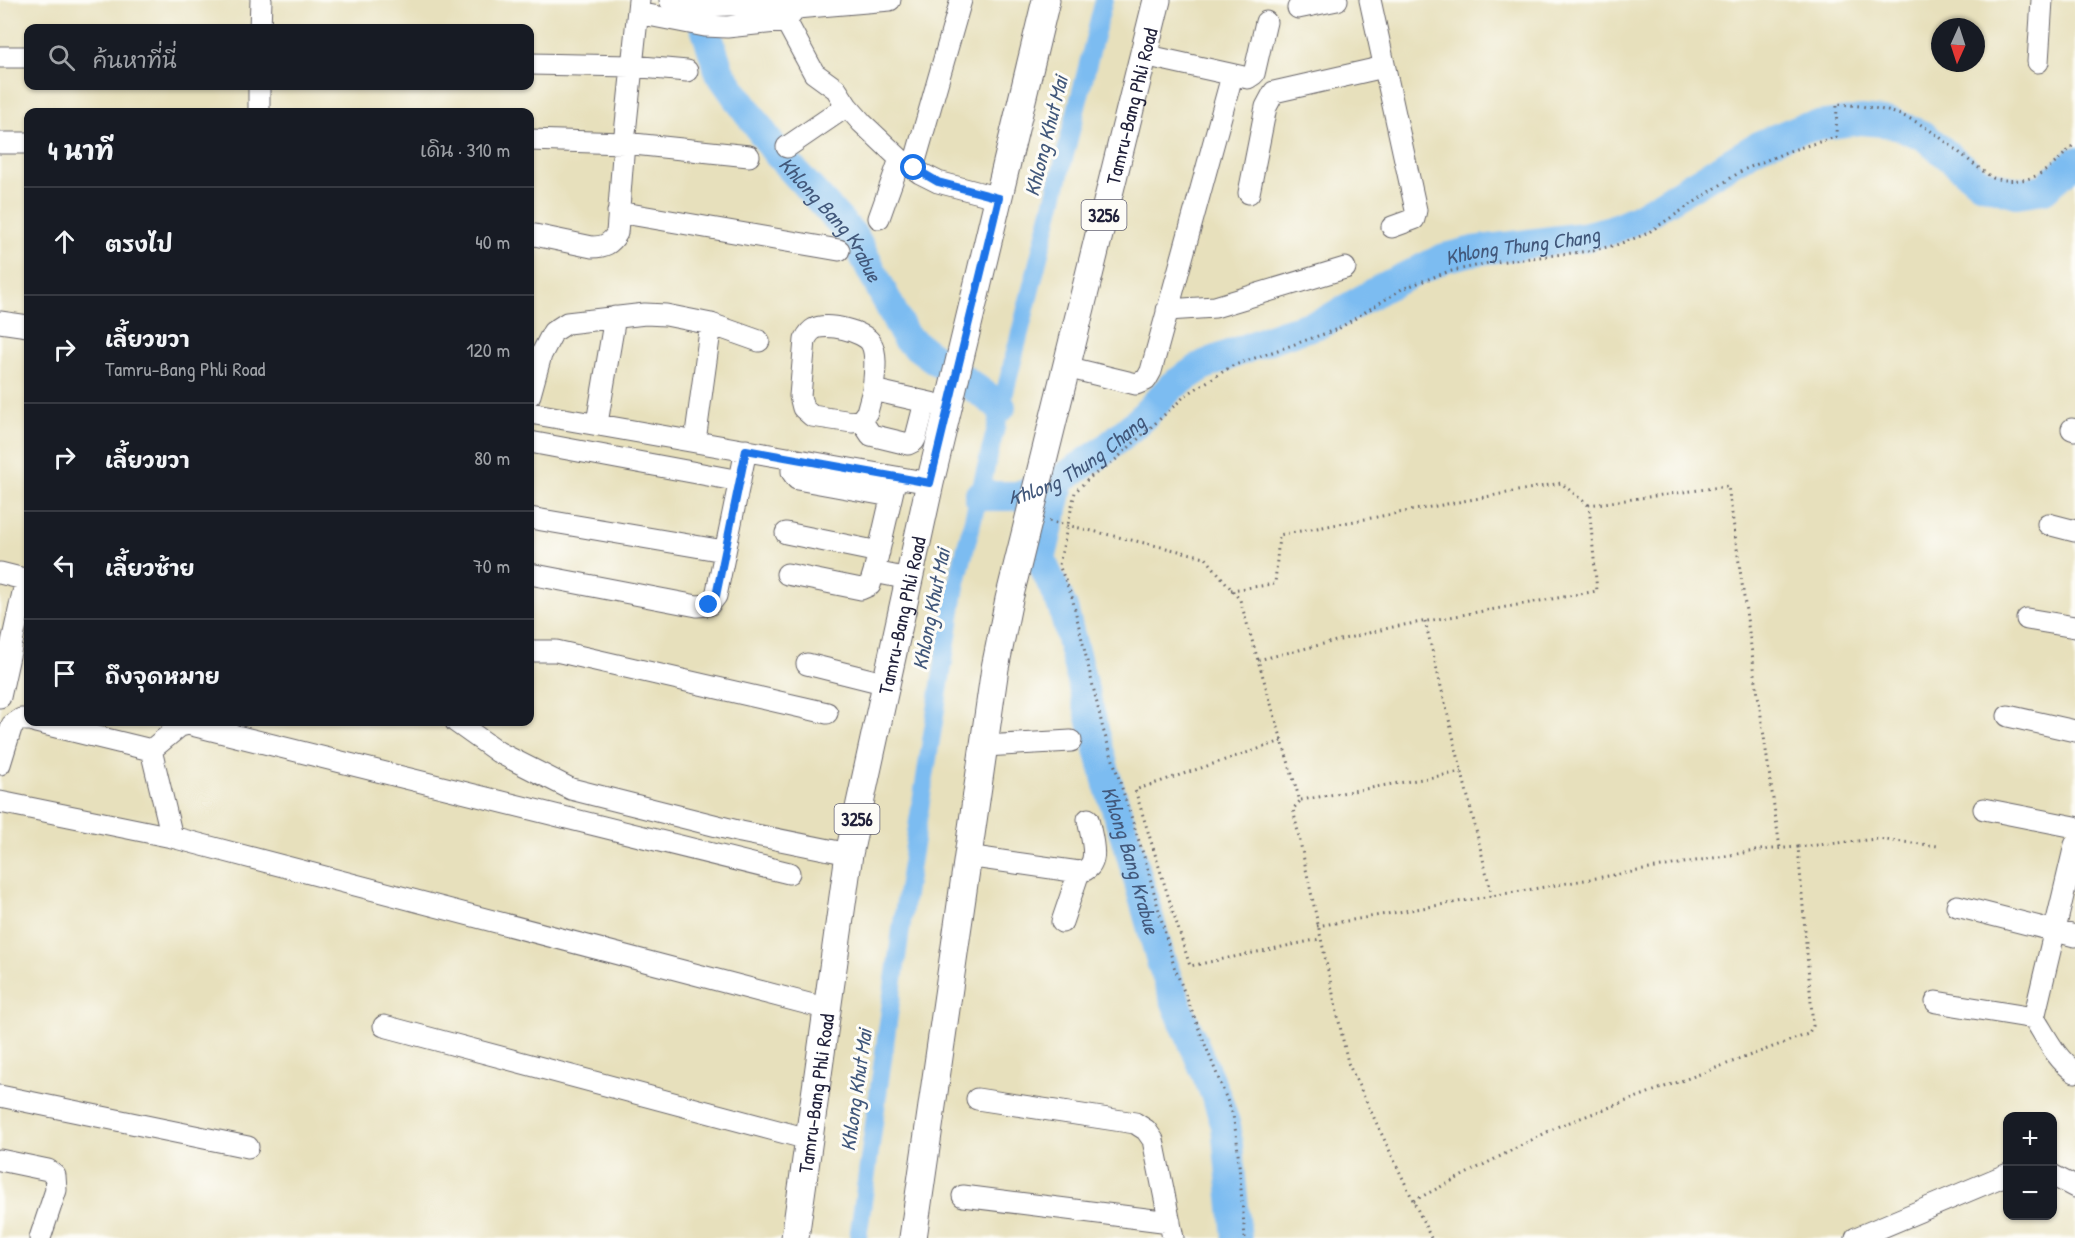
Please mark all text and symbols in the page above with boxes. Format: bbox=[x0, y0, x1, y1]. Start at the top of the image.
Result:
north arrow bbox=[1931, 18, 1985, 72]
search box bbox=[24, 24, 534, 90]
street label: Tamru-Bang Phli Road bbox=[1098, 25, 1163, 187]
icon: search bbox=[45, 41, 78, 74]
text: ค้นหาที่นี่ bbox=[93, 45, 177, 75]
water label: Khlong Khut Mai bbox=[1017, 70, 1076, 199]
text: 4 นาที bbox=[48, 133, 114, 168]
text: เดิน · 310 m bbox=[420, 136, 510, 163]
water label: Khlong Bang Krabue bbox=[773, 150, 890, 288]
route start bbox=[900, 154, 926, 180]
road number: 3256 bbox=[1082, 200, 1126, 230]
water label: Khlong Thung Chang bbox=[1442, 219, 1604, 272]
icon: ahead bbox=[48, 225, 81, 258]
text: 40 m bbox=[475, 228, 510, 255]
text: ตรงไป bbox=[105, 229, 173, 259]
text: เลี้ยวขวา bbox=[105, 324, 189, 354]
icon: right bbox=[48, 333, 81, 366]
text: 120 m bbox=[466, 336, 510, 363]
text: Tamru-Bang Phli Road bbox=[105, 355, 265, 382]
water label: Khlong Thung Chang bbox=[1009, 407, 1152, 511]
icon: right bbox=[48, 441, 81, 474]
text: 80 m bbox=[474, 444, 510, 471]
text: เลี้ยวขวา bbox=[105, 445, 189, 475]
street label: Tamru-Bang Phli Road bbox=[871, 534, 931, 697]
water label: Khlong Khut Mai bbox=[905, 544, 957, 672]
icon: left bbox=[48, 549, 81, 582]
text: 70 m bbox=[473, 552, 510, 579]
text: เลี้ยวซ้าย bbox=[105, 553, 195, 583]
route end bbox=[695, 591, 721, 617]
icon: arrive bbox=[48, 657, 81, 690]
text: ถึงจุดหมาย bbox=[105, 661, 220, 691]
water label: Khlong Bang Krabue bbox=[1095, 782, 1168, 939]
road number: 3256 bbox=[834, 804, 880, 834]
street label: Tamru-Bang Phli Road bbox=[791, 1012, 840, 1175]
water label: Khlong Khut Mai bbox=[833, 1025, 879, 1153]
map controls bbox=[2003, 1112, 2057, 1220]
button: + bbox=[2003, 1112, 2057, 1166]
button: − bbox=[2003, 1166, 2057, 1220]

